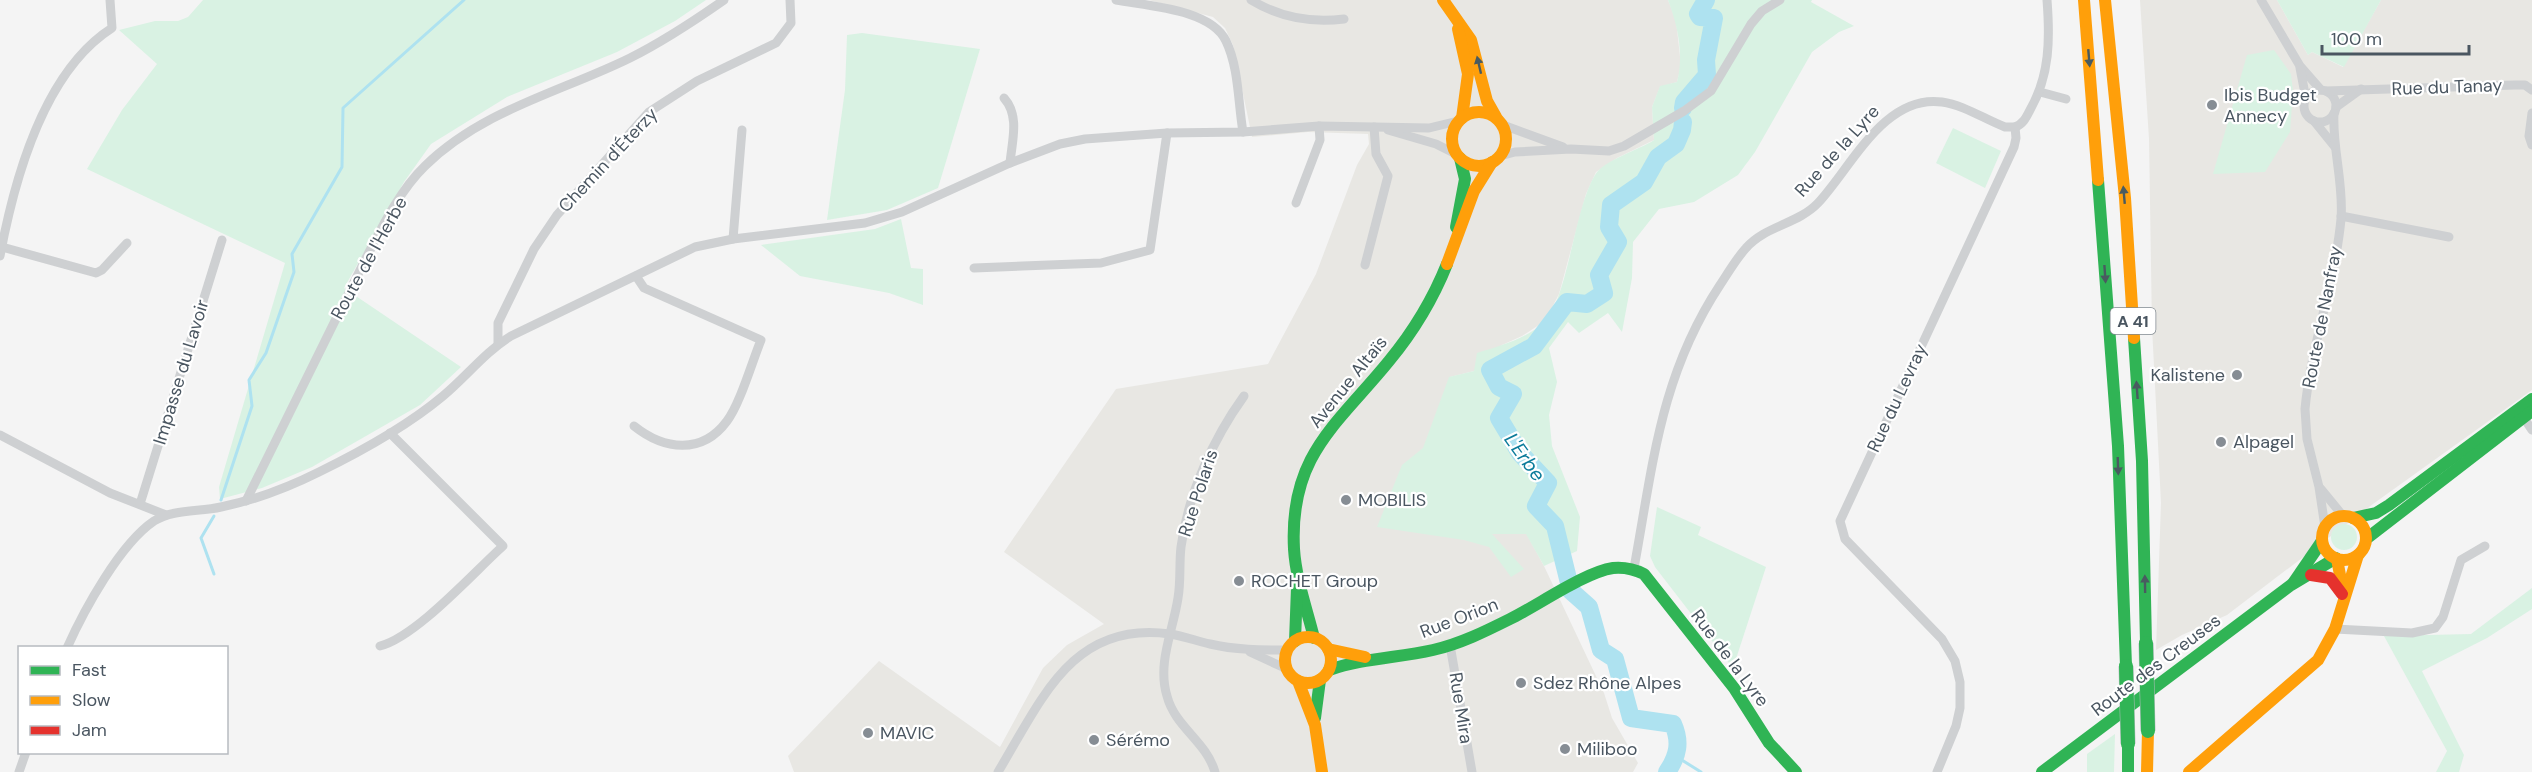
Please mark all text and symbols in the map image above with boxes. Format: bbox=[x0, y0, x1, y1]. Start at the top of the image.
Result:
scale bar bbox=[2322, 18, 2469, 56]
text: 100 m bbox=[2331, 27, 2382, 51]
one-way arrow bbox=[2084, 49, 2094, 68]
one-way arrow bbox=[1474, 56, 1483, 75]
street label: Rue du Tanay bbox=[2391, 73, 2503, 101]
place label: Ibis Budget Annecy bbox=[2224, 83, 2317, 128]
marker: Ibis Budget Annecy bbox=[2205, 98, 2219, 112]
street label: Rue de la Lyre bbox=[1789, 100, 1885, 202]
street label: Chemin d'Éterzy bbox=[553, 102, 663, 218]
one-way arrow bbox=[2119, 186, 2129, 205]
street label: Route de l'Herbe bbox=[325, 192, 413, 324]
street label: Route de Nanfray bbox=[2296, 244, 2348, 390]
one-way arrow bbox=[2101, 264, 2110, 283]
street label: Impasse du Lavoir bbox=[148, 296, 215, 447]
road number: A 41 bbox=[2110, 308, 2156, 334]
street label: Avenue Altaïs bbox=[1303, 331, 1393, 433]
street label: Rue du Levray bbox=[1861, 340, 1933, 456]
place label: Kalistene bbox=[2151, 363, 2225, 387]
marker: Kalistene bbox=[2230, 368, 2244, 382]
one-way arrow bbox=[2133, 380, 2142, 399]
water label: L'Erbe bbox=[1499, 427, 1551, 487]
place label: Alpagel bbox=[2233, 430, 2294, 454]
marker: Alpagel bbox=[2214, 435, 2228, 449]
street label: Rue Polaris bbox=[1173, 446, 1223, 540]
one-way arrow bbox=[2114, 456, 2123, 475]
place label: MOBILIS bbox=[1358, 488, 1426, 512]
marker: MOBILIS bbox=[1339, 493, 1353, 507]
place label: ROCHET Group bbox=[1251, 569, 1378, 593]
marker: ROCHET Group bbox=[1232, 574, 1246, 588]
one-way arrow bbox=[2140, 575, 2149, 594]
street label: Rue Orion bbox=[1416, 592, 1502, 644]
street label: Rue de la Lyre bbox=[1686, 605, 1774, 711]
street label: Route des Creuses bbox=[2086, 608, 2226, 722]
legend bbox=[18, 646, 228, 754]
text: Fast bbox=[72, 658, 107, 682]
street label: Rue Mira bbox=[1444, 671, 1478, 745]
place label: Sdez Rhône Alpes bbox=[1533, 671, 1682, 695]
marker: Sdez Rhône Alpes bbox=[1514, 676, 1528, 690]
text: Slow bbox=[72, 688, 111, 712]
text: Jam bbox=[72, 718, 107, 742]
place label: MAVIC bbox=[880, 721, 935, 745]
marker: MAVIC bbox=[861, 726, 875, 740]
place label: Sérémo bbox=[1106, 728, 1170, 752]
marker: Sérémo bbox=[1087, 733, 1101, 747]
place label: Miliboo bbox=[1577, 737, 1637, 761]
marker: Miliboo bbox=[1558, 742, 1572, 756]

